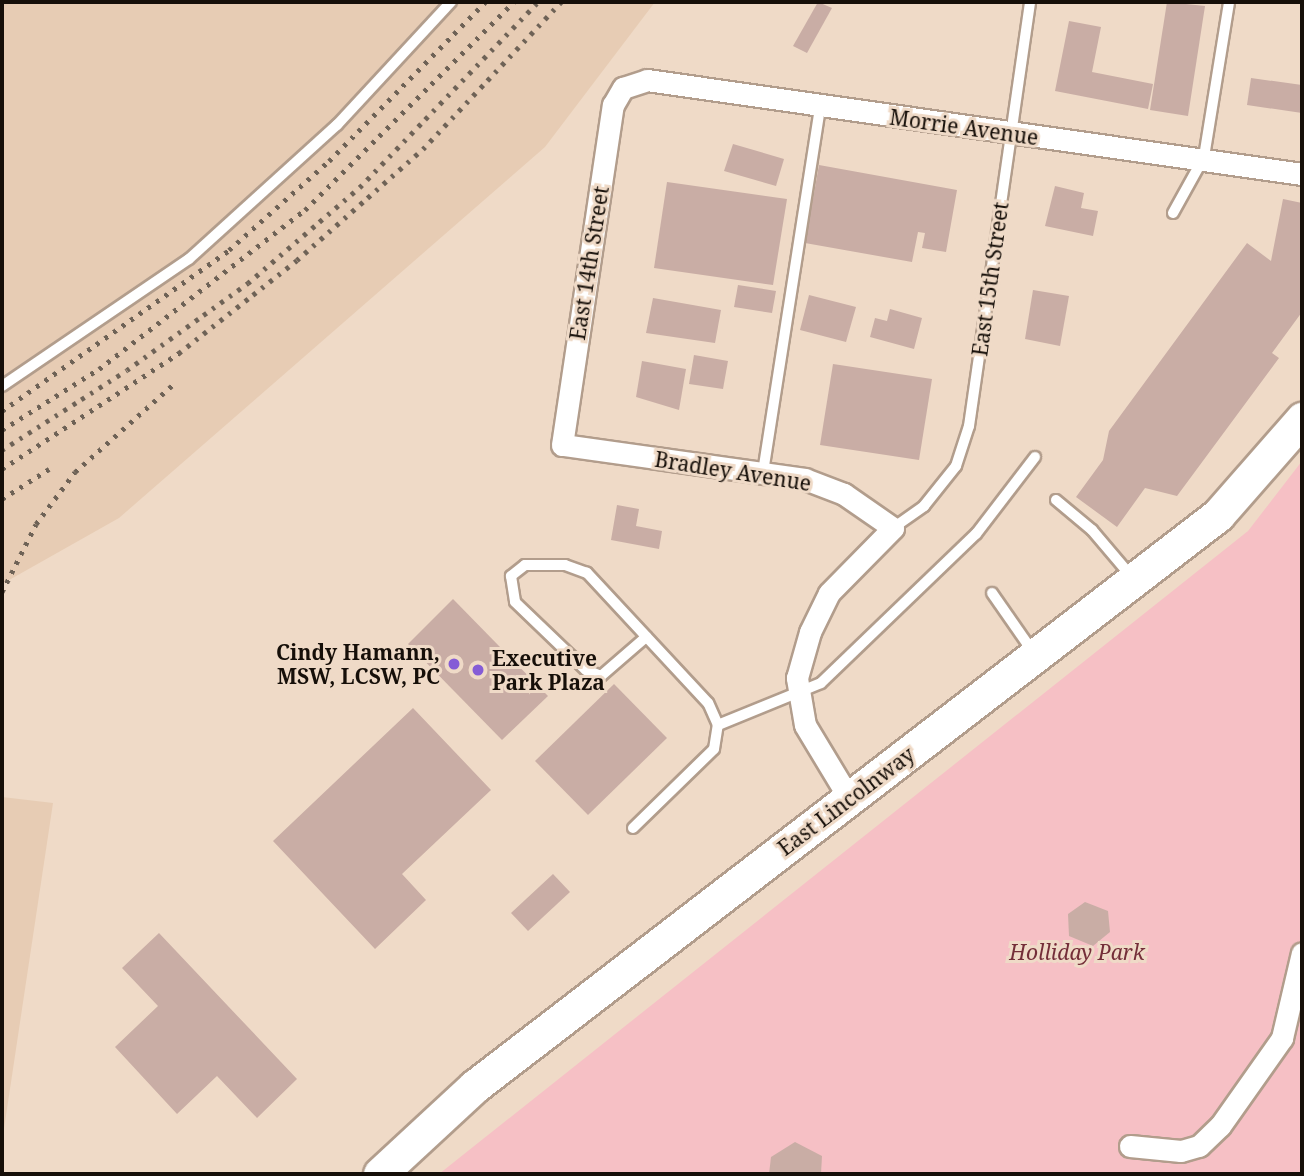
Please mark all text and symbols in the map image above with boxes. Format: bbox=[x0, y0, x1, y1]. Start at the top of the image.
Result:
street label: Morrie Avenue bbox=[888, 104, 1040, 150]
street label: East 14th Street bbox=[564, 184, 614, 342]
street label: East 15th Street bbox=[967, 200, 1013, 358]
street label: Bradley Avenue bbox=[653, 446, 813, 496]
place label: Cindy Hamann, MSW, LCSW, PC bbox=[276, 639, 440, 689]
place label: Executive Park Plaza bbox=[492, 645, 605, 695]
marker: Cindy Hamann, MSW, LCSW, PC bbox=[446, 656, 462, 672]
marker: Executive Park Plaza bbox=[470, 662, 486, 678]
street label: East Lincolnway bbox=[773, 741, 919, 861]
park label: Holliday Park bbox=[1009, 939, 1145, 965]

